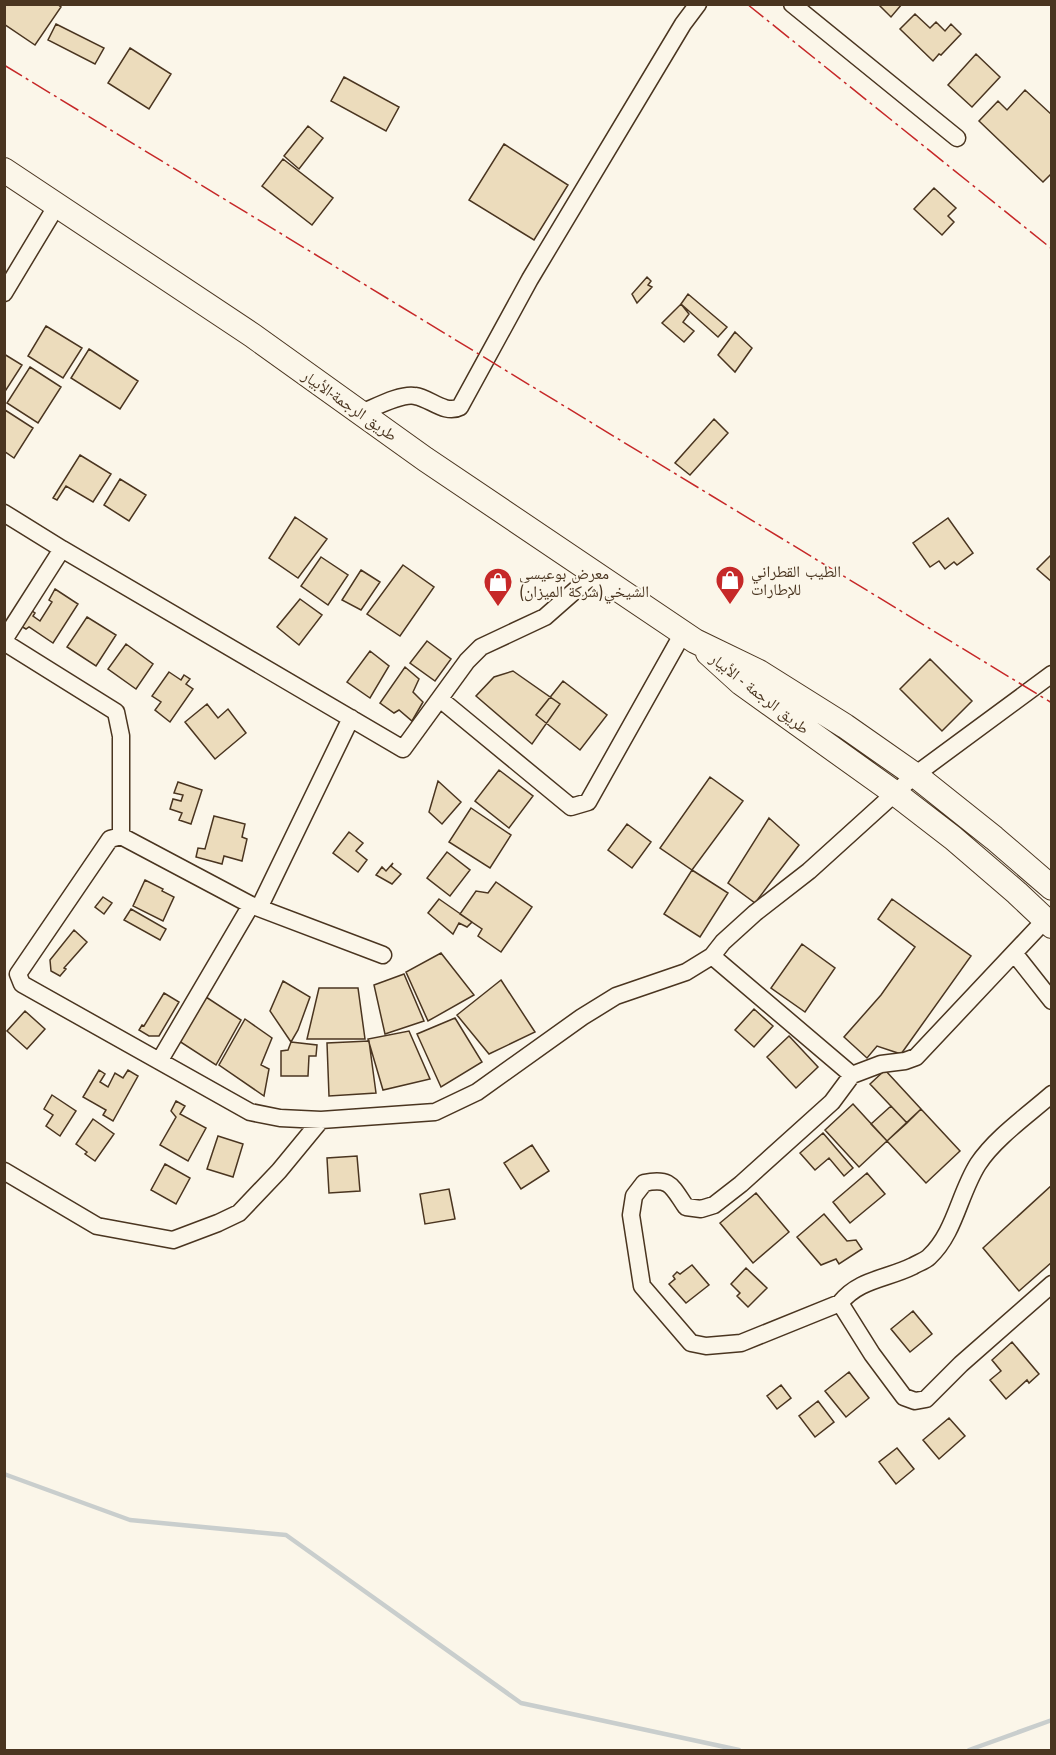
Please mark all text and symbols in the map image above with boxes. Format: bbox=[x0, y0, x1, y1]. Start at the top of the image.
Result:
street label: طريق الرجمة-الأبيار bbox=[297, 364, 402, 447]
place label: الطيب القطراني للإطارات bbox=[751, 560, 841, 601]
place label: معرض بوعيسى الشيخي(شركة الميزان) bbox=[519, 562, 649, 604]
shop icon: الطيب القطراني للإطارات bbox=[714, 564, 746, 606]
shop icon: معرض بوعيسى الشيخي(شركة الميزان) bbox=[482, 566, 514, 608]
street label: طريق الرجمة - الأبيار bbox=[704, 647, 814, 740]

